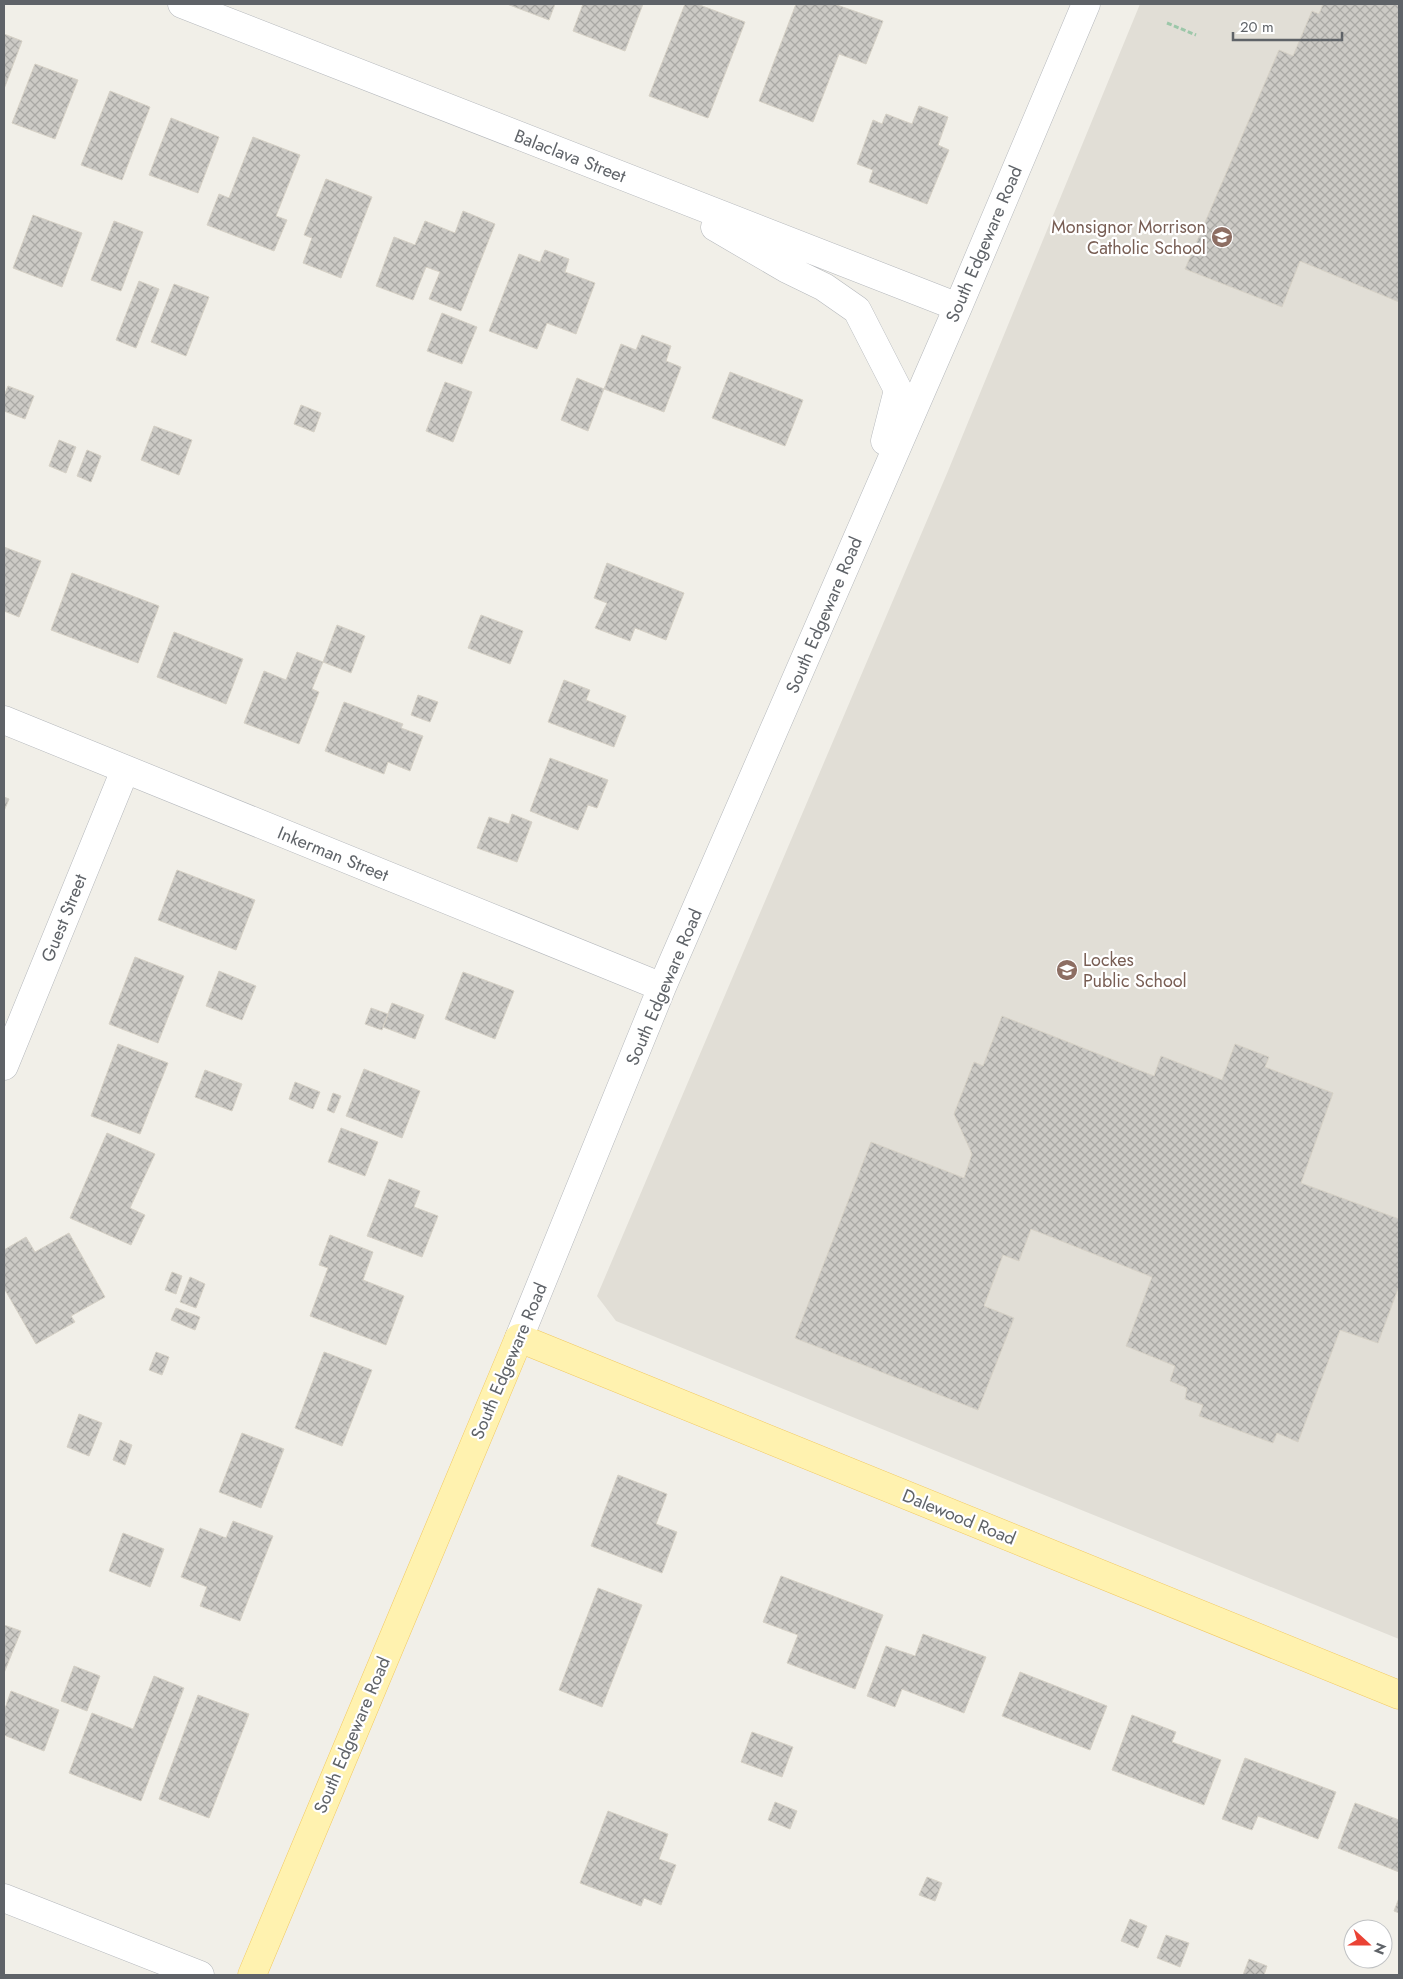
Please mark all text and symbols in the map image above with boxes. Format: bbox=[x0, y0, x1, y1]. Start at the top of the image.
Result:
scale bar bbox=[1233, 10, 1342, 42]
text: 20 m bbox=[1240, 16, 1274, 38]
street label: Balaclava Street bbox=[510, 123, 630, 189]
street label: South Edgeware Road bbox=[939, 162, 1029, 326]
place label: Monsignor Morrison Catholic School bbox=[1051, 214, 1206, 261]
school or university icon: Monsignor Morrison Catholic School bbox=[1210, 225, 1234, 249]
street label: South Edgeware Road bbox=[779, 533, 869, 697]
street label: Inkerman Street bbox=[274, 820, 393, 888]
street label: Guest Street bbox=[35, 870, 94, 966]
street label: South Edgeware Road bbox=[619, 905, 709, 1069]
place label: Lockes Public School bbox=[1083, 947, 1187, 994]
school or university icon: Lockes Public School bbox=[1055, 958, 1079, 982]
street label: South Edgeware Road bbox=[464, 1279, 554, 1443]
street label: Dalewood Road bbox=[898, 1482, 1020, 1552]
street label: South Edgeware Road bbox=[307, 1653, 397, 1817]
north arrow bbox=[1343, 1919, 1393, 1969]
text: N bbox=[1369, 1940, 1391, 1957]

